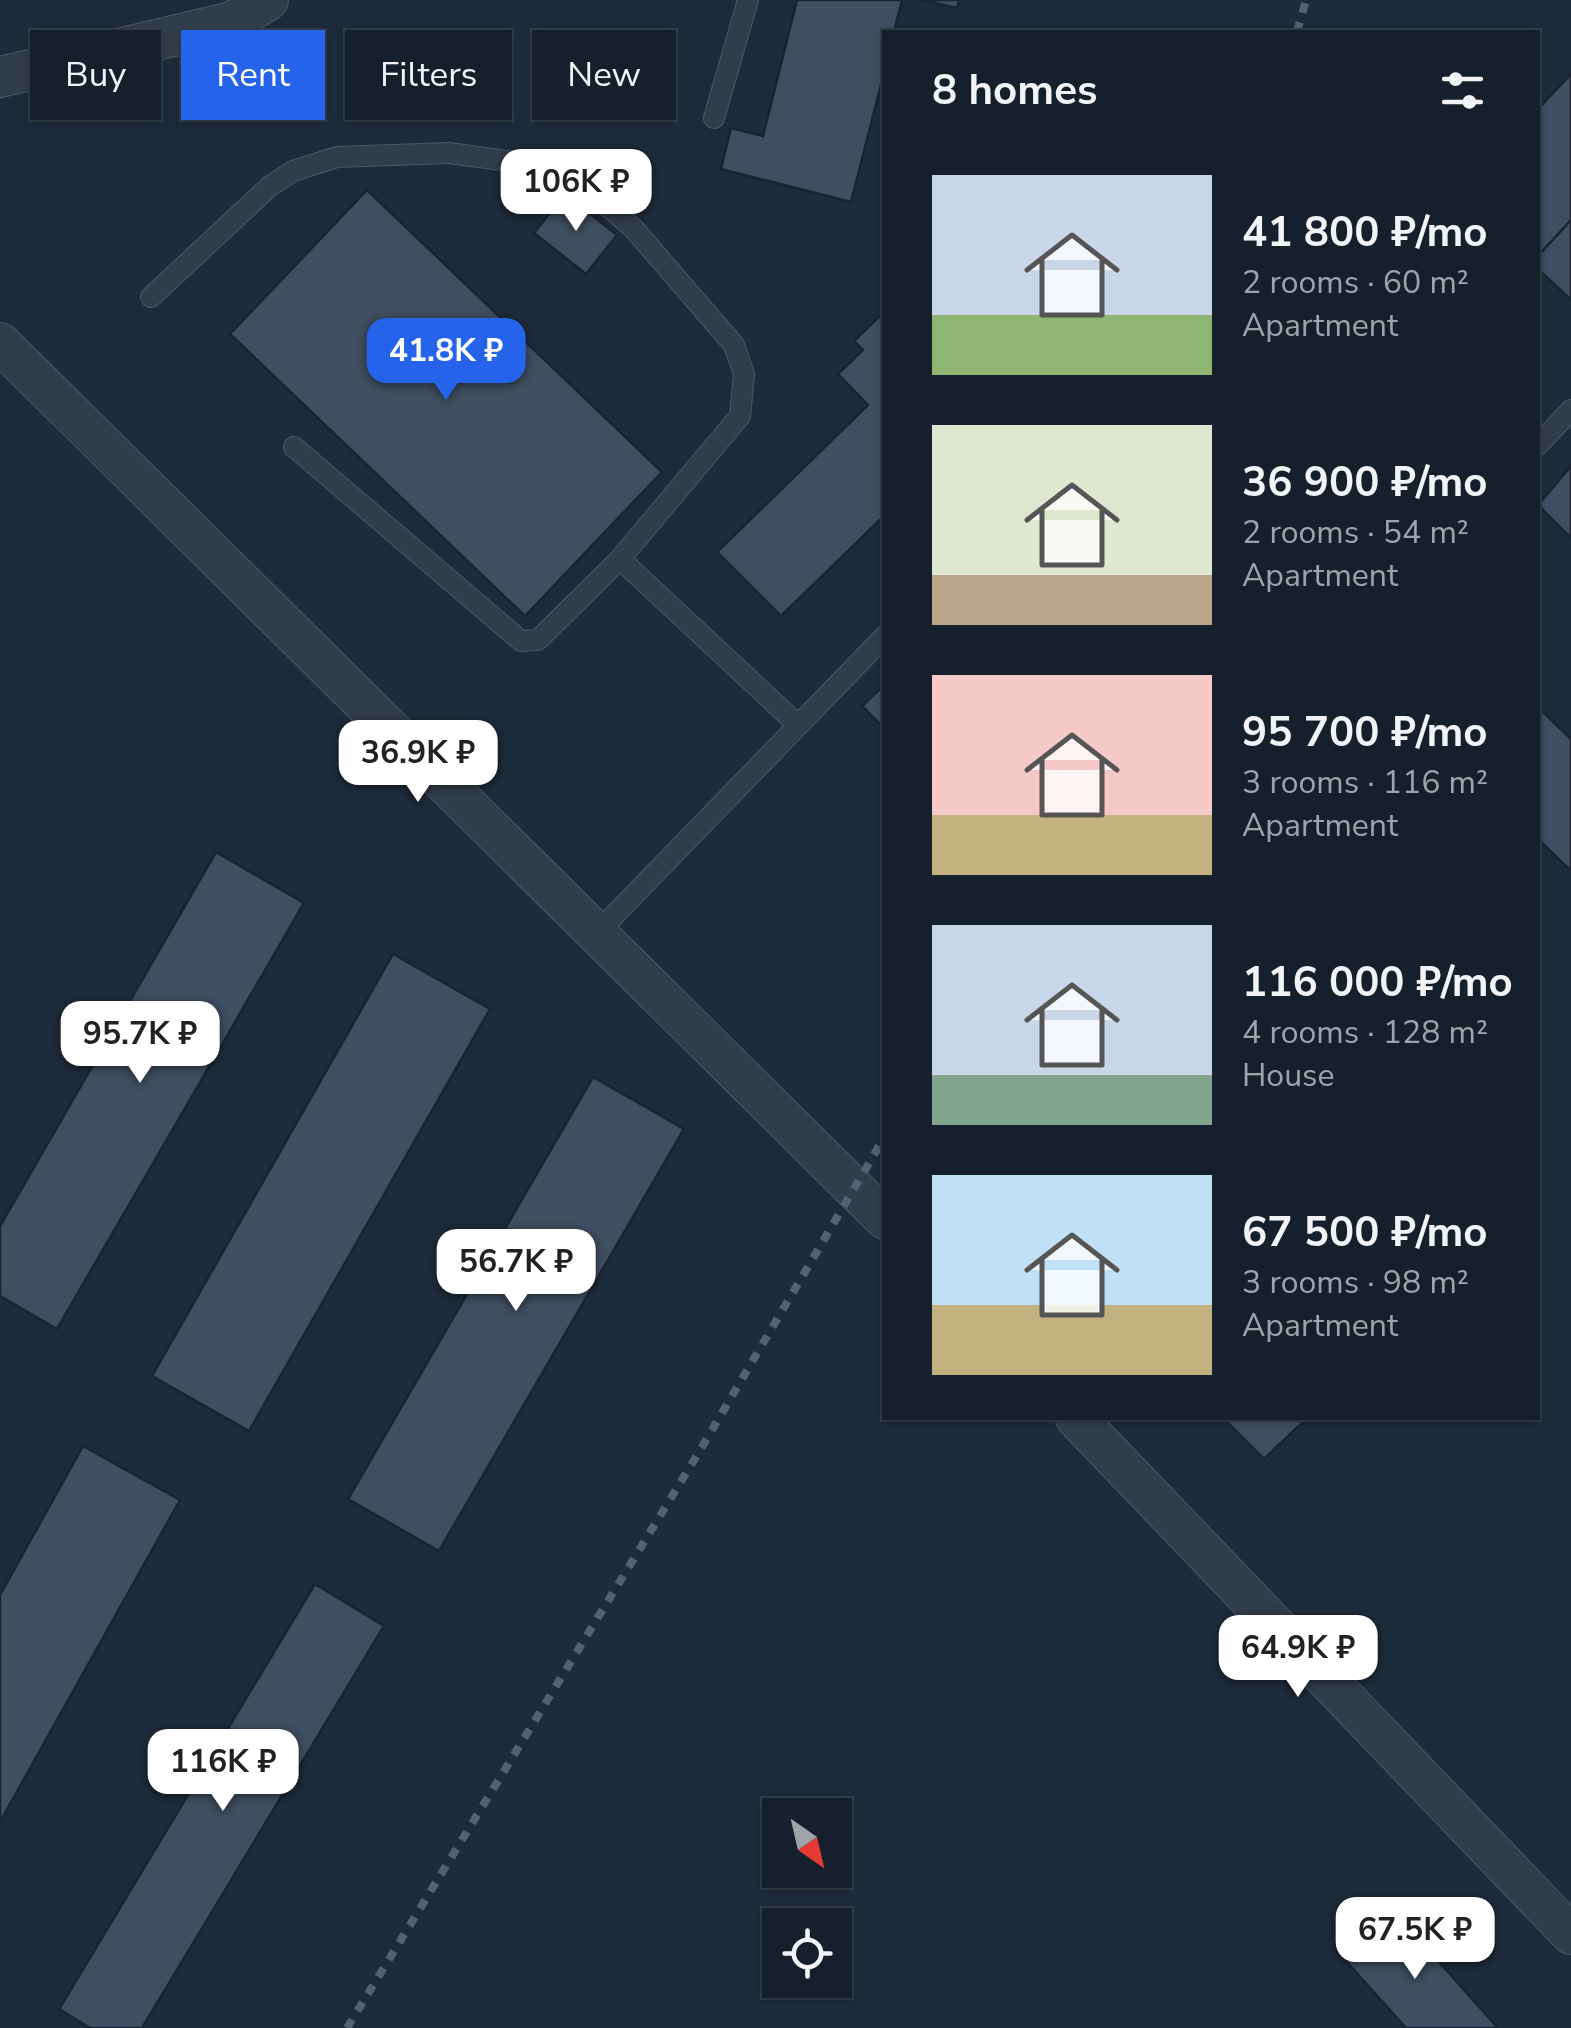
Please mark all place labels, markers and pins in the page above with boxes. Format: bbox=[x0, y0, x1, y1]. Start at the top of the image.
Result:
pin: 106K ₽ bbox=[495, 149, 657, 234]
pin: 41.8K ₽ bbox=[354, 318, 538, 403]
pin: 36.9K ₽ bbox=[326, 720, 510, 805]
pin: 95.7K ₽ bbox=[48, 1001, 232, 1086]
pin: 56.7K ₽ bbox=[424, 1229, 608, 1314]
pin: 64.9K ₽ bbox=[1206, 1615, 1390, 1700]
pin: 116K ₽ bbox=[142, 1729, 304, 1814]
pin: 67.5K ₽ bbox=[1323, 1897, 1507, 1982]

